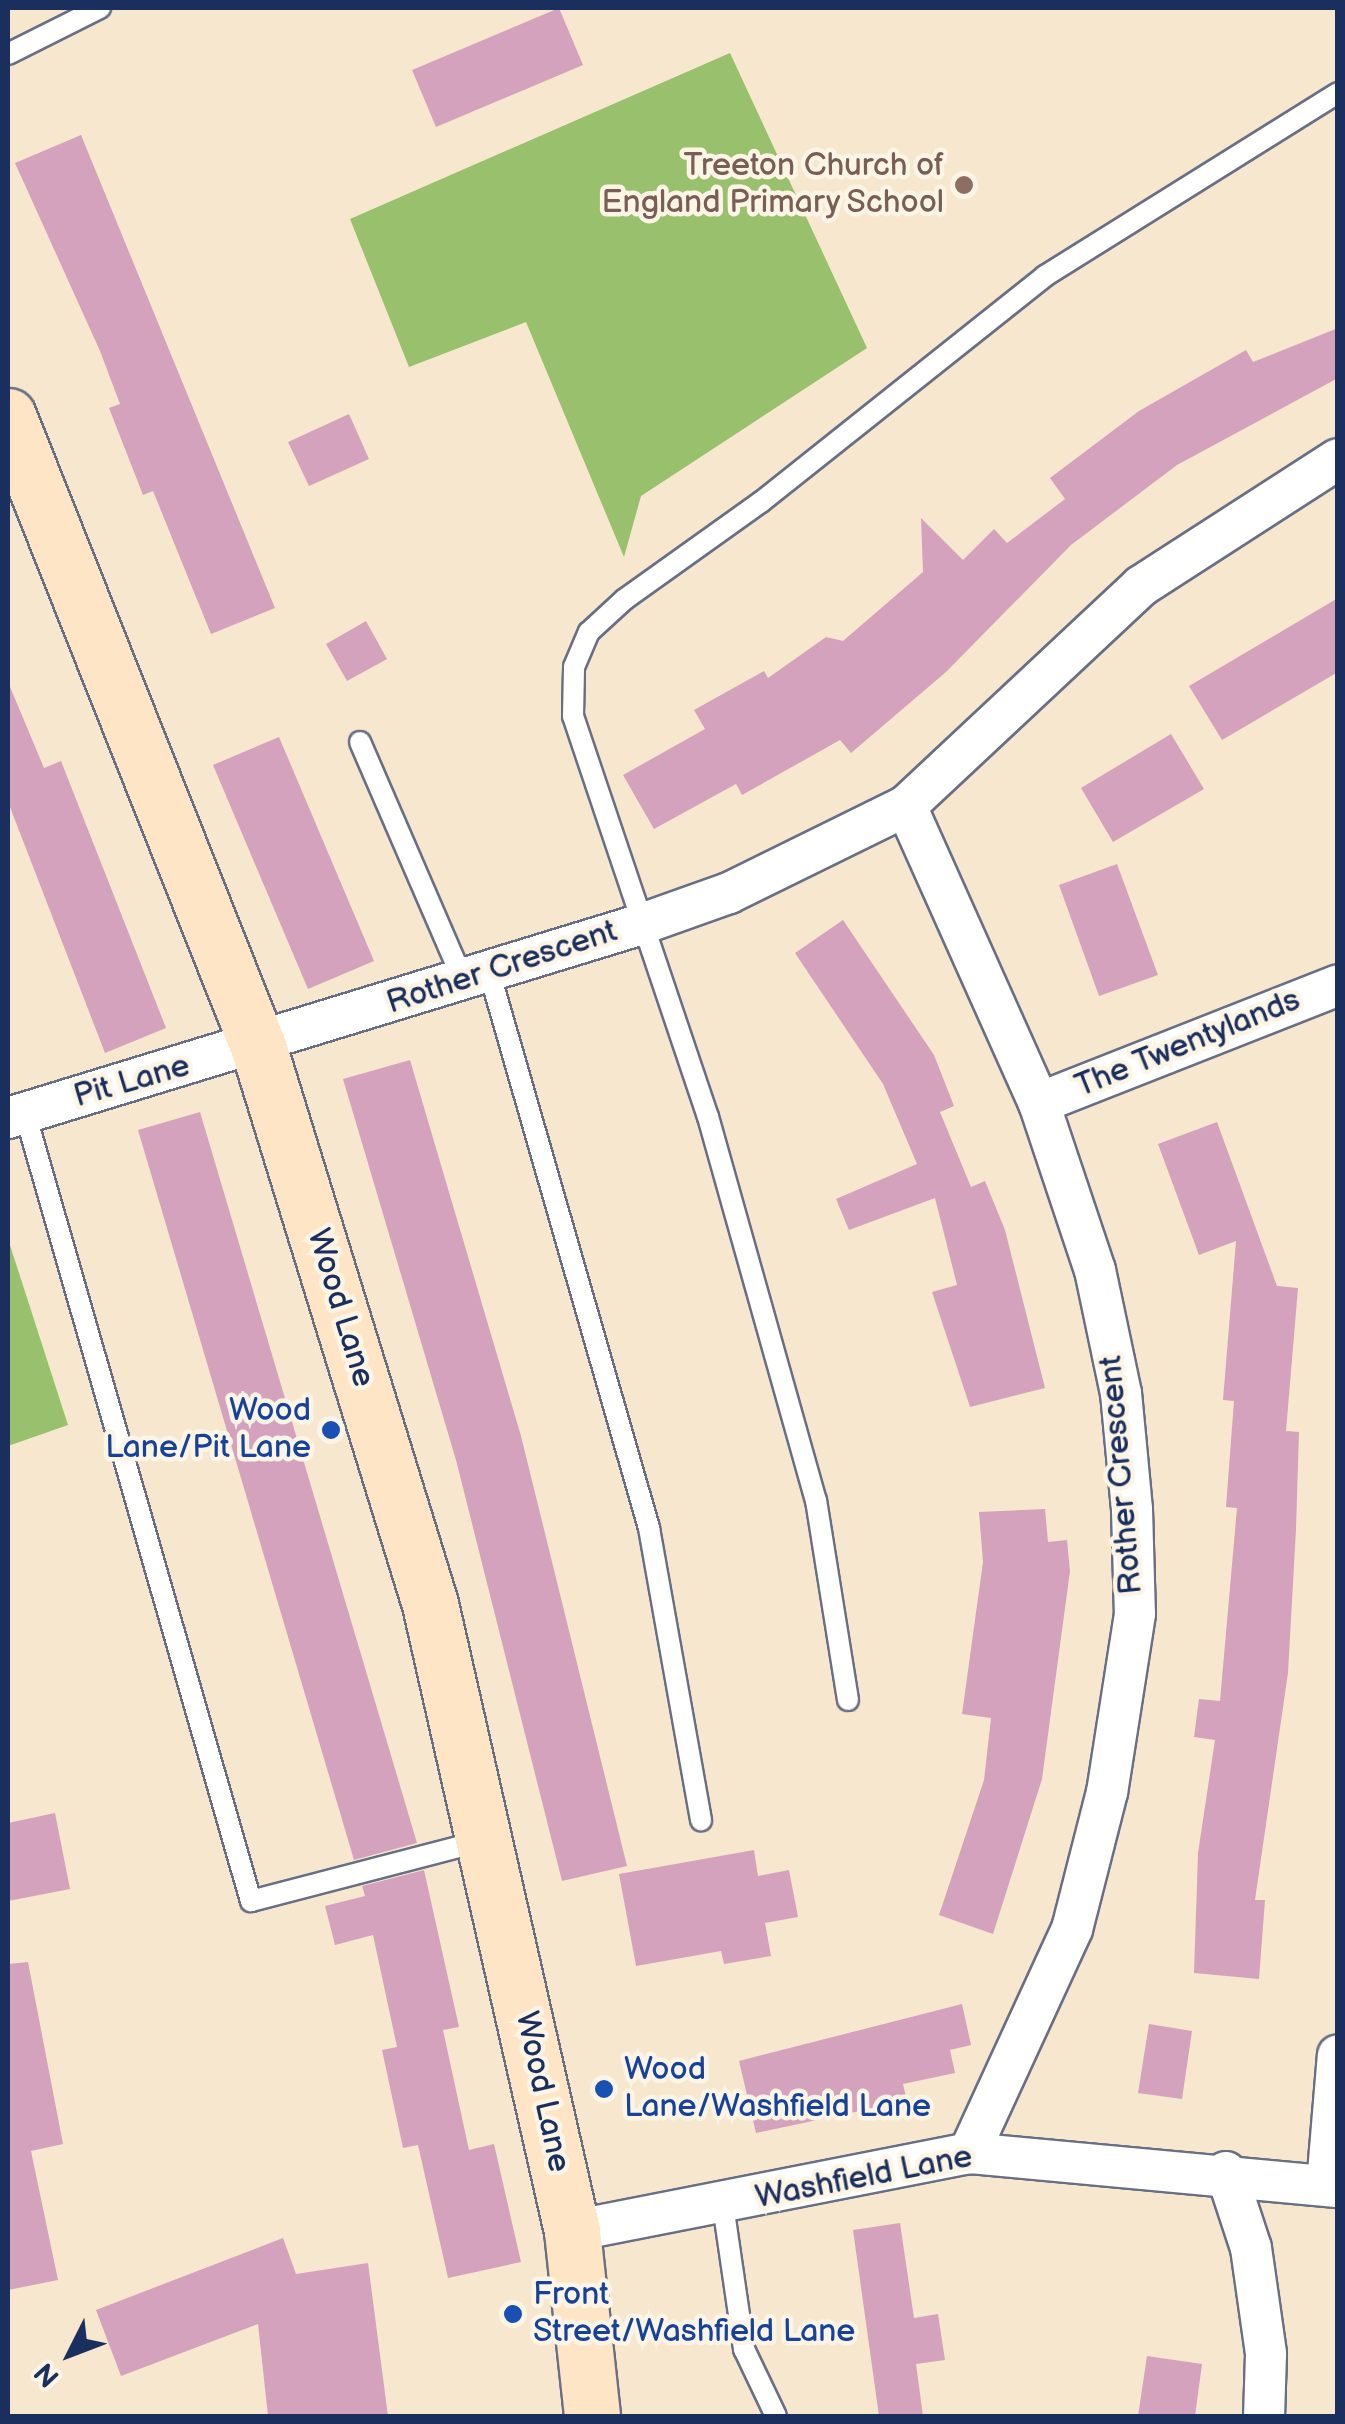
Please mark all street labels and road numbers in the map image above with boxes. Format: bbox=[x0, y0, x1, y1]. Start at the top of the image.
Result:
street label: Rother Crescent bbox=[382, 913, 622, 1023]
street label: The Twentylands bbox=[1070, 981, 1306, 1107]
street label: Pit Lane bbox=[70, 1047, 194, 1117]
street label: Wood Lane bbox=[298, 1224, 382, 1392]
street label: Rother Crescent bbox=[1092, 1354, 1152, 1596]
street label: Wood Lane bbox=[506, 2008, 578, 2176]
street label: Washfield Lane bbox=[752, 2138, 976, 2218]

